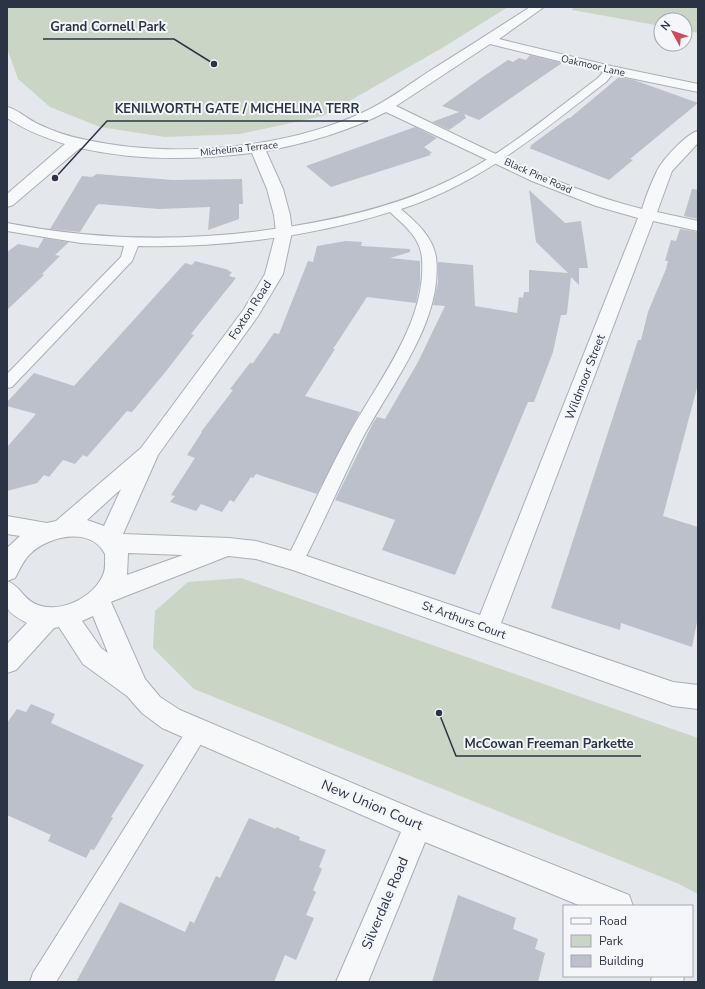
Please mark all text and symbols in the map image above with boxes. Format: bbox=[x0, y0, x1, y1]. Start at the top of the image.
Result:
north arrow bbox=[653, 12, 693, 52]
callout: Grand Cornell Park bbox=[43, 14, 174, 39]
text: Grand Cornell Park bbox=[50, 18, 167, 36]
text: N bbox=[657, 18, 674, 34]
street label: Oakmoor Lane bbox=[559, 52, 627, 80]
callout: KENILWORTH GATE / MICHELINA TERR bbox=[107, 96, 368, 121]
text: KENILWORTH GATE / MICHELINA TERR bbox=[115, 100, 359, 118]
street label: Michelina Terrace bbox=[199, 138, 279, 160]
street label: Black Pine Road bbox=[502, 155, 574, 197]
street label: Foxton Road bbox=[225, 277, 275, 343]
street label: Wildmoor Street bbox=[561, 331, 609, 422]
street label: St Arthurs Court bbox=[420, 597, 509, 643]
callout: McCowan Freeman Parkette bbox=[456, 731, 641, 756]
text: McCowan Freeman Parkette bbox=[464, 735, 634, 753]
street label: New Union Court bbox=[318, 775, 426, 835]
street label: Silverdale Road bbox=[357, 854, 413, 952]
legend bbox=[563, 905, 693, 977]
text: Road bbox=[599, 913, 627, 929]
text: Park bbox=[599, 933, 624, 949]
text: Building bbox=[599, 953, 644, 969]

